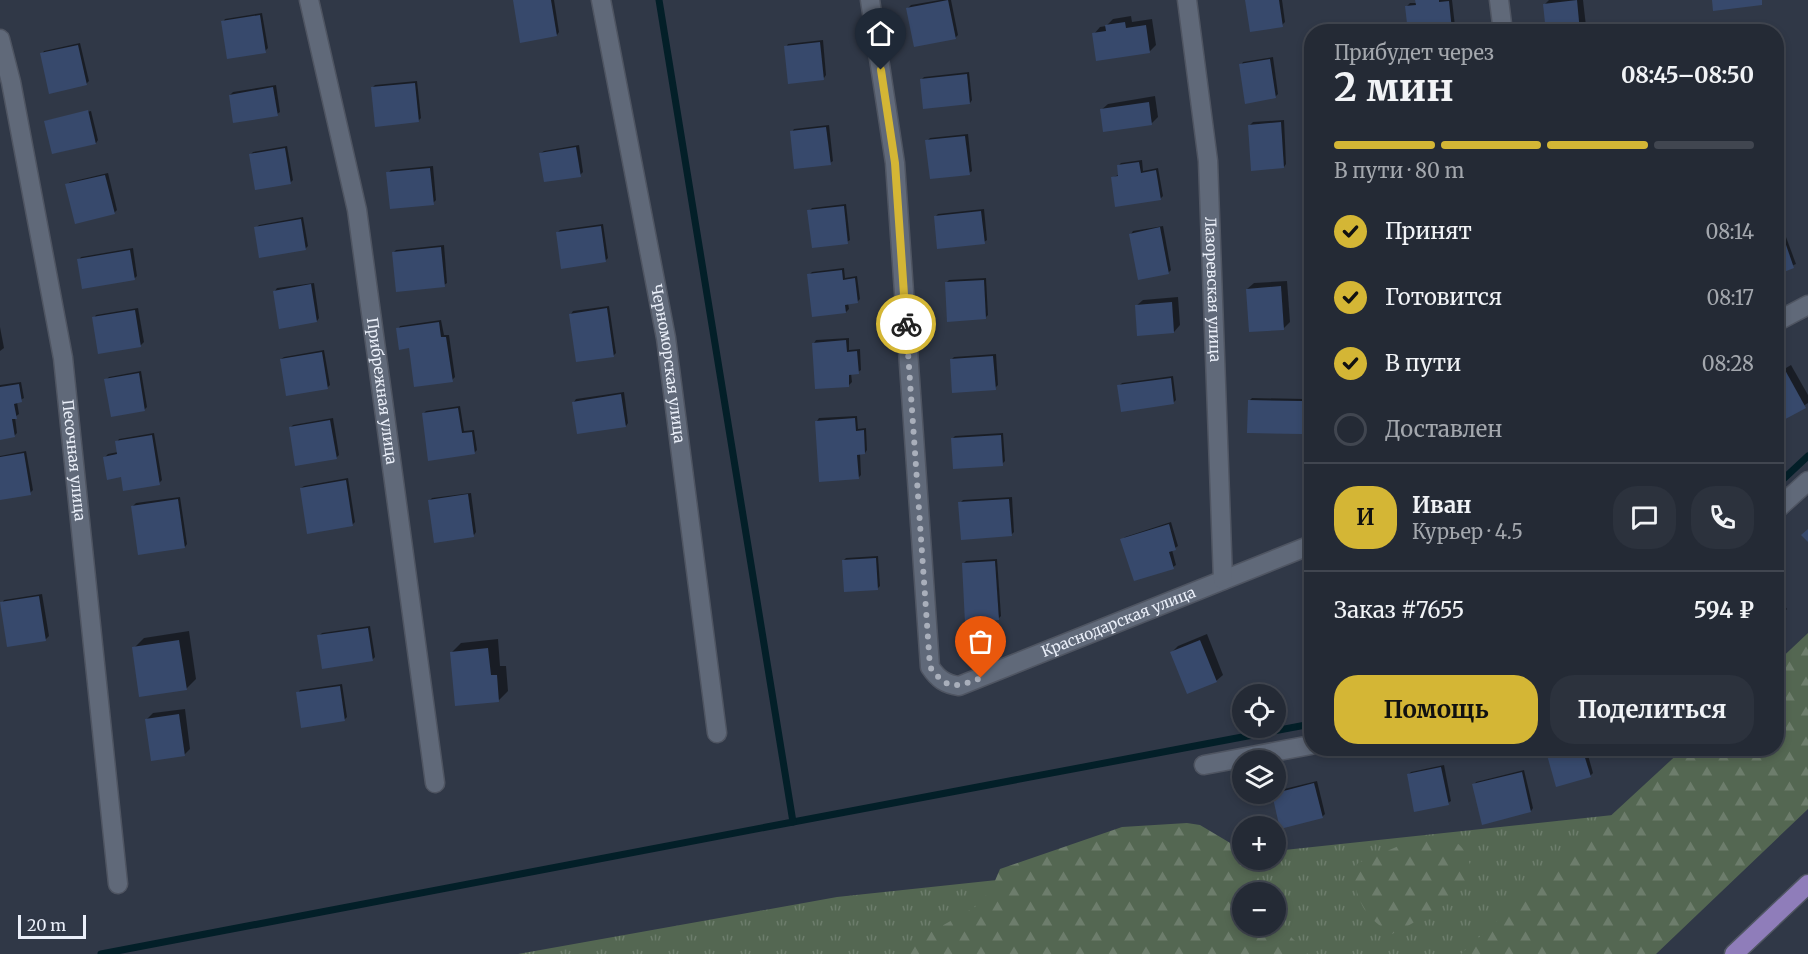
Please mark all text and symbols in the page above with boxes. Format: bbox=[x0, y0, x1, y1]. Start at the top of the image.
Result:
pin bbox=[855, 8, 906, 70]
icon: home bbox=[864, 17, 897, 50]
text: Прибудет через bbox=[1334, 40, 1494, 65]
text: 08:45–08:50 bbox=[1621, 61, 1754, 89]
text: 2 мин bbox=[1334, 63, 1454, 112]
text: В пути · 80 m bbox=[1334, 158, 1464, 183]
icon: check bbox=[1334, 215, 1367, 248]
street label: Лазоревская улица bbox=[1201, 217, 1225, 363]
text: Принят bbox=[1385, 217, 1472, 245]
text: 08:14 bbox=[1706, 219, 1754, 244]
icon: check bbox=[1334, 281, 1367, 314]
street label: Черноморская улица bbox=[647, 283, 689, 444]
text: Готовится bbox=[1385, 283, 1502, 311]
text: 08:17 bbox=[1706, 285, 1754, 310]
courier bbox=[876, 294, 936, 354]
icon: bike bbox=[890, 308, 923, 341]
street label: Прибрежная улица bbox=[363, 316, 402, 465]
icon: check bbox=[1334, 347, 1367, 380]
text: В пути bbox=[1385, 349, 1461, 377]
text: 08:28 bbox=[1702, 351, 1754, 376]
street label: Песочная улица bbox=[58, 398, 90, 522]
text: Доставлен bbox=[1385, 415, 1502, 443]
button: chat bbox=[1613, 486, 1676, 549]
button: phone bbox=[1691, 486, 1754, 549]
text: Иван bbox=[1412, 491, 1472, 519]
text: И bbox=[1356, 503, 1375, 531]
text: Курьер · 4.5 bbox=[1412, 519, 1523, 544]
street label: Краснодарская улица bbox=[1039, 582, 1198, 661]
text: Заказ #7655 bbox=[1334, 596, 1464, 624]
text: 594 ₽ bbox=[1694, 596, 1754, 624]
pin bbox=[955, 616, 1006, 678]
icon: bag bbox=[964, 625, 997, 658]
button: Помощь bbox=[1334, 675, 1538, 744]
button: Поделиться bbox=[1550, 675, 1754, 744]
map controls bbox=[1232, 684, 1286, 936]
button: locate bbox=[1232, 684, 1286, 738]
button: layers bbox=[1232, 750, 1286, 804]
button: + bbox=[1232, 816, 1286, 870]
button: − bbox=[1232, 882, 1286, 936]
scale bar bbox=[18, 912, 86, 940]
text: 20 m bbox=[27, 915, 66, 935]

